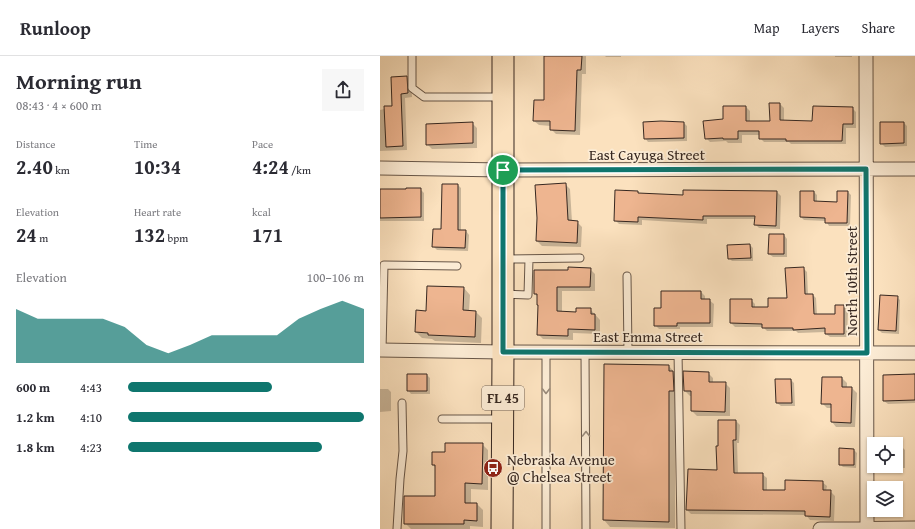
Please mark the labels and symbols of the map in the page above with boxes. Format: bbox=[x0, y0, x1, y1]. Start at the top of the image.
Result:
street label: East Cayuga Street bbox=[589, 144, 706, 165]
pin bbox=[486, 153, 520, 187]
street label: North 10th Street bbox=[841, 225, 862, 336]
street label: East Emma Street bbox=[593, 326, 704, 347]
road number: FL 45 bbox=[482, 386, 524, 410]
one-way arrow bbox=[542, 388, 550, 394]
one-way arrow bbox=[581, 431, 590, 437]
place label: Nebraska Avenue @ Chelsea Street bbox=[507, 449, 615, 487]
bus stop icon: Nebraska Avenue @ Chelsea Street bbox=[482, 457, 504, 479]

